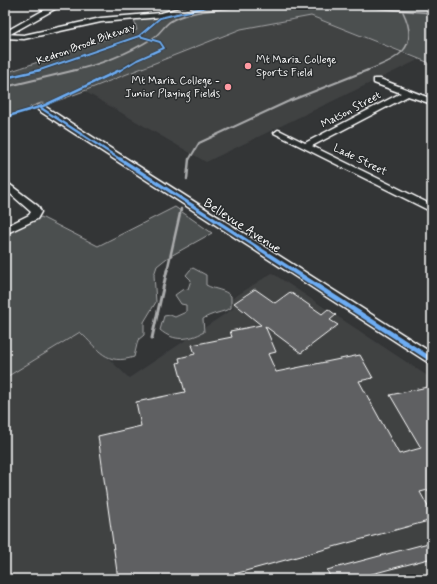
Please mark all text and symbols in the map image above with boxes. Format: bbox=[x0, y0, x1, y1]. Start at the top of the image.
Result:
street label: Kedron Brook Bikeway bbox=[35, 20, 137, 68]
place label: Mt Maria College Sports Field bbox=[256, 53, 337, 80]
marker: Mt Maria College Sports Field bbox=[243, 61, 253, 71]
place label: Mt Maria College - Junior Playing Fields bbox=[125, 74, 220, 103]
marker: Mt Maria College - Junior Playing Fields bbox=[223, 82, 233, 92]
street label: Matson Street bbox=[319, 88, 383, 132]
street label: Lade Street bbox=[331, 141, 389, 179]
street label: Bellevue Avenue bbox=[200, 195, 284, 257]

